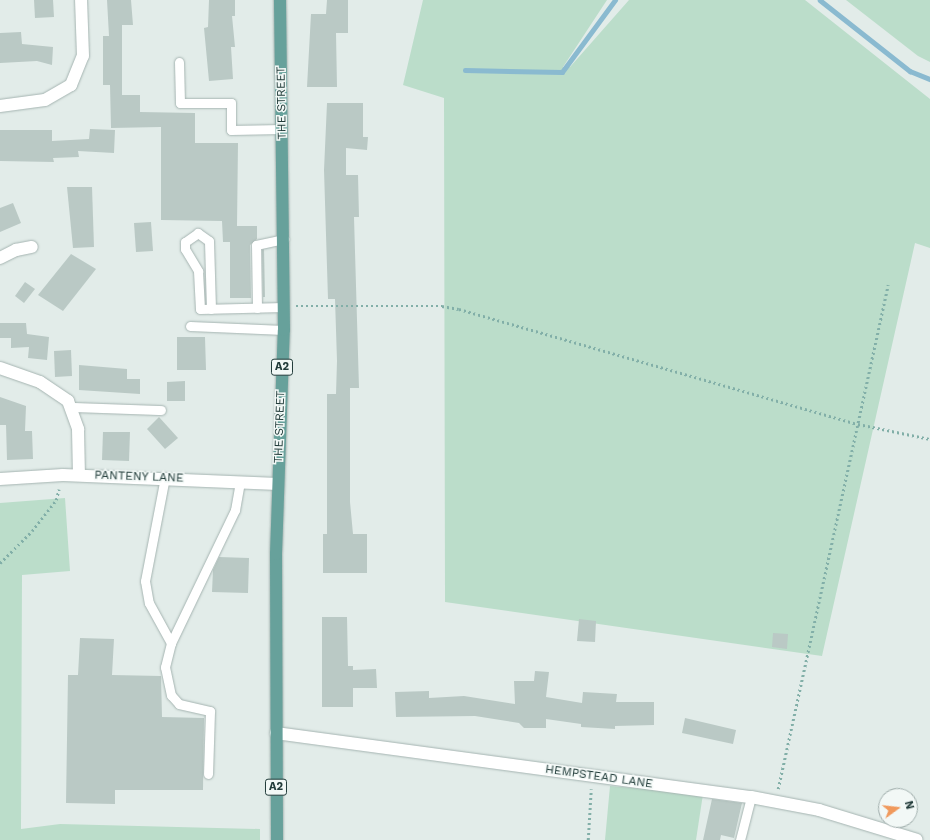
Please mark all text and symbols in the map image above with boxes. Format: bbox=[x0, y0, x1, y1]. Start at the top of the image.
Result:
street label: THE STREET bbox=[274, 66, 290, 140]
road number: A2 bbox=[270, 358, 294, 376]
street label: THE STREET bbox=[272, 390, 288, 464]
street label: PANTENY LANE bbox=[94, 468, 184, 486]
street label: HEMPSTEAD LANE bbox=[544, 762, 654, 792]
road number: A2 bbox=[264, 778, 288, 796]
north arrow bbox=[878, 788, 918, 828]
text: N bbox=[902, 799, 916, 811]

